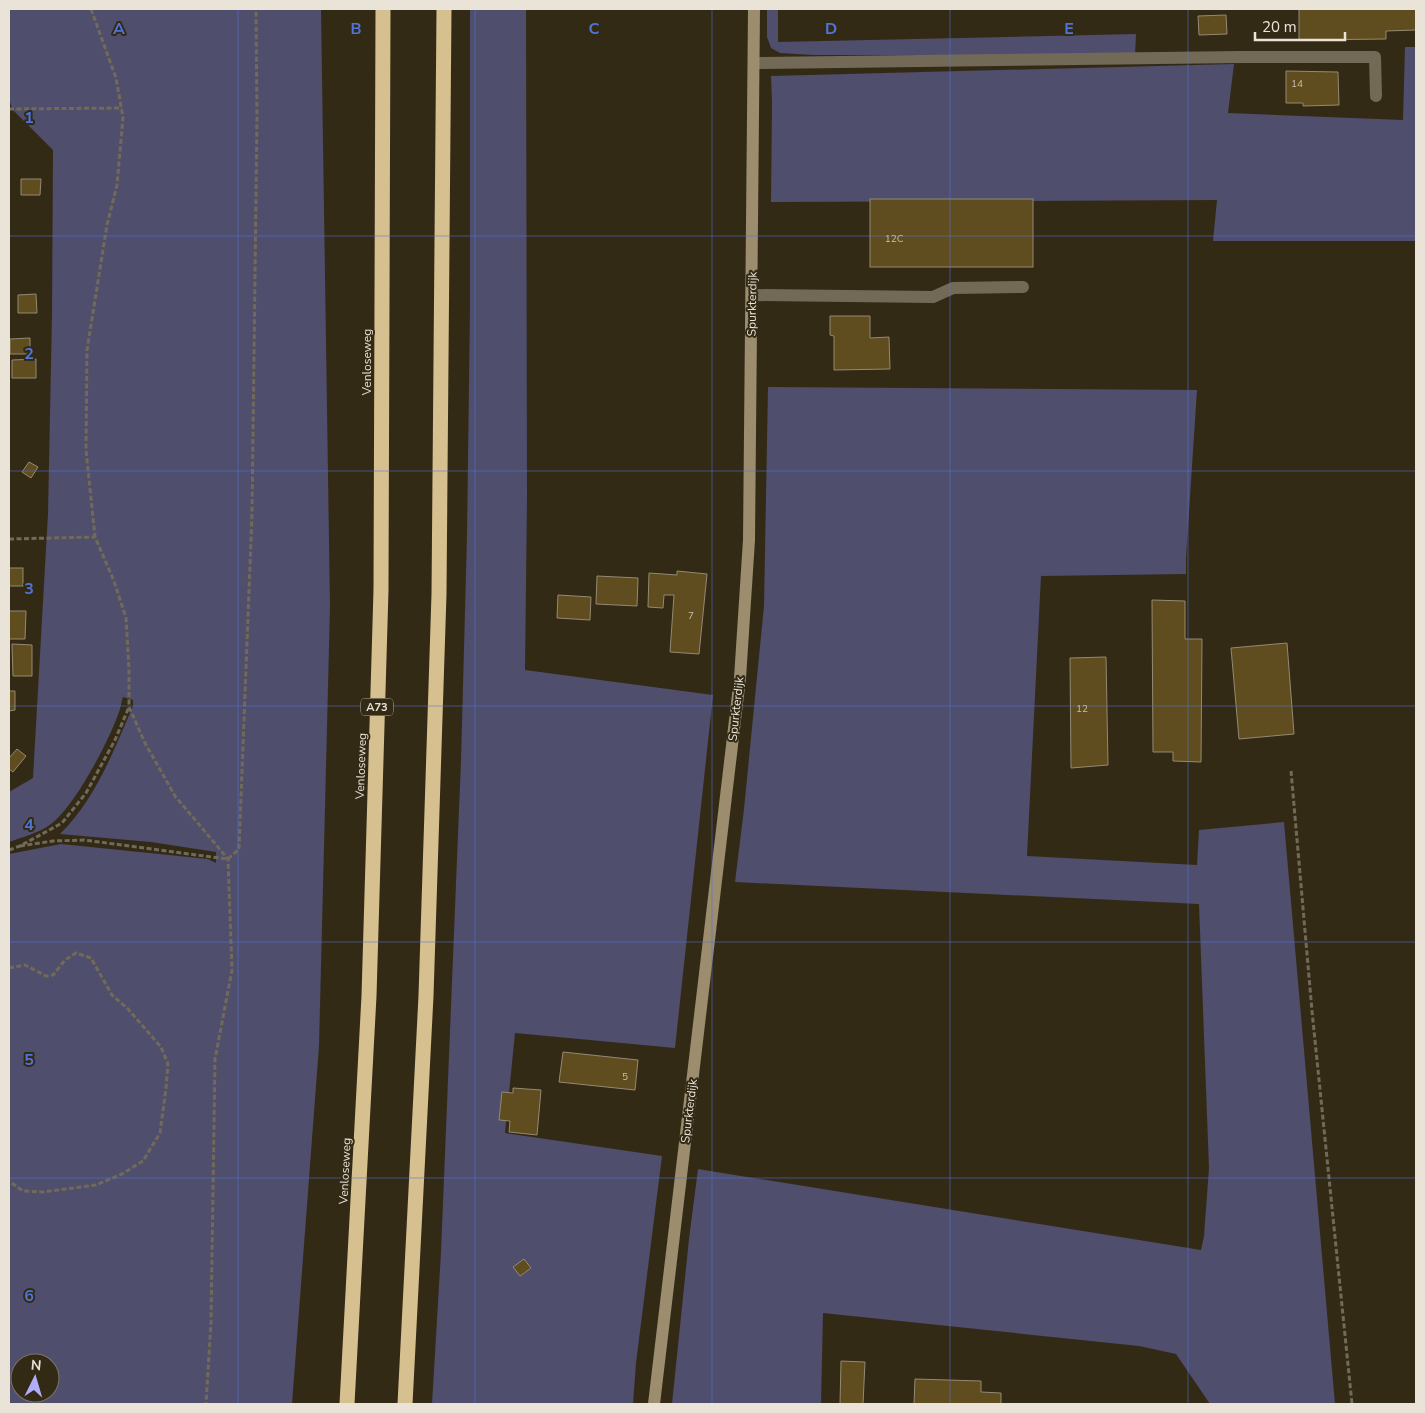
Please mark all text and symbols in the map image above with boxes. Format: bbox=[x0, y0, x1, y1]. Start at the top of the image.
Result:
scale bar bbox=[1255, 10, 1345, 42]
text: 20 m bbox=[1262, 17, 1297, 37]
text: A bbox=[113, 18, 125, 40]
text: B bbox=[350, 18, 362, 40]
text: C bbox=[589, 18, 600, 40]
text: D bbox=[825, 18, 837, 40]
text: E bbox=[1064, 18, 1074, 40]
house number: 14 bbox=[1291, 77, 1303, 91]
text: 1 bbox=[24, 107, 34, 129]
house number: 12C bbox=[885, 232, 904, 246]
street label: Spurkterdijk bbox=[743, 271, 761, 336]
street label: Venloseweg bbox=[359, 329, 375, 396]
text: 2 bbox=[24, 343, 34, 365]
text: 3 bbox=[24, 578, 34, 600]
house number: 7 bbox=[688, 609, 694, 623]
street label: Spurkterdijk bbox=[725, 675, 747, 742]
road number: A73 bbox=[361, 699, 393, 716]
house number: 12 bbox=[1076, 702, 1088, 716]
street label: Venloseweg bbox=[352, 733, 370, 800]
text: 4 bbox=[24, 814, 34, 836]
text: 5 bbox=[24, 1049, 34, 1071]
house number: 5 bbox=[622, 1070, 628, 1084]
street label: Spurkterdijk bbox=[677, 1077, 701, 1144]
street label: Venloseweg bbox=[335, 1137, 355, 1206]
text: 6 bbox=[24, 1285, 34, 1307]
north arrow bbox=[10, 1353, 60, 1403]
text: N bbox=[30, 1356, 42, 1375]

